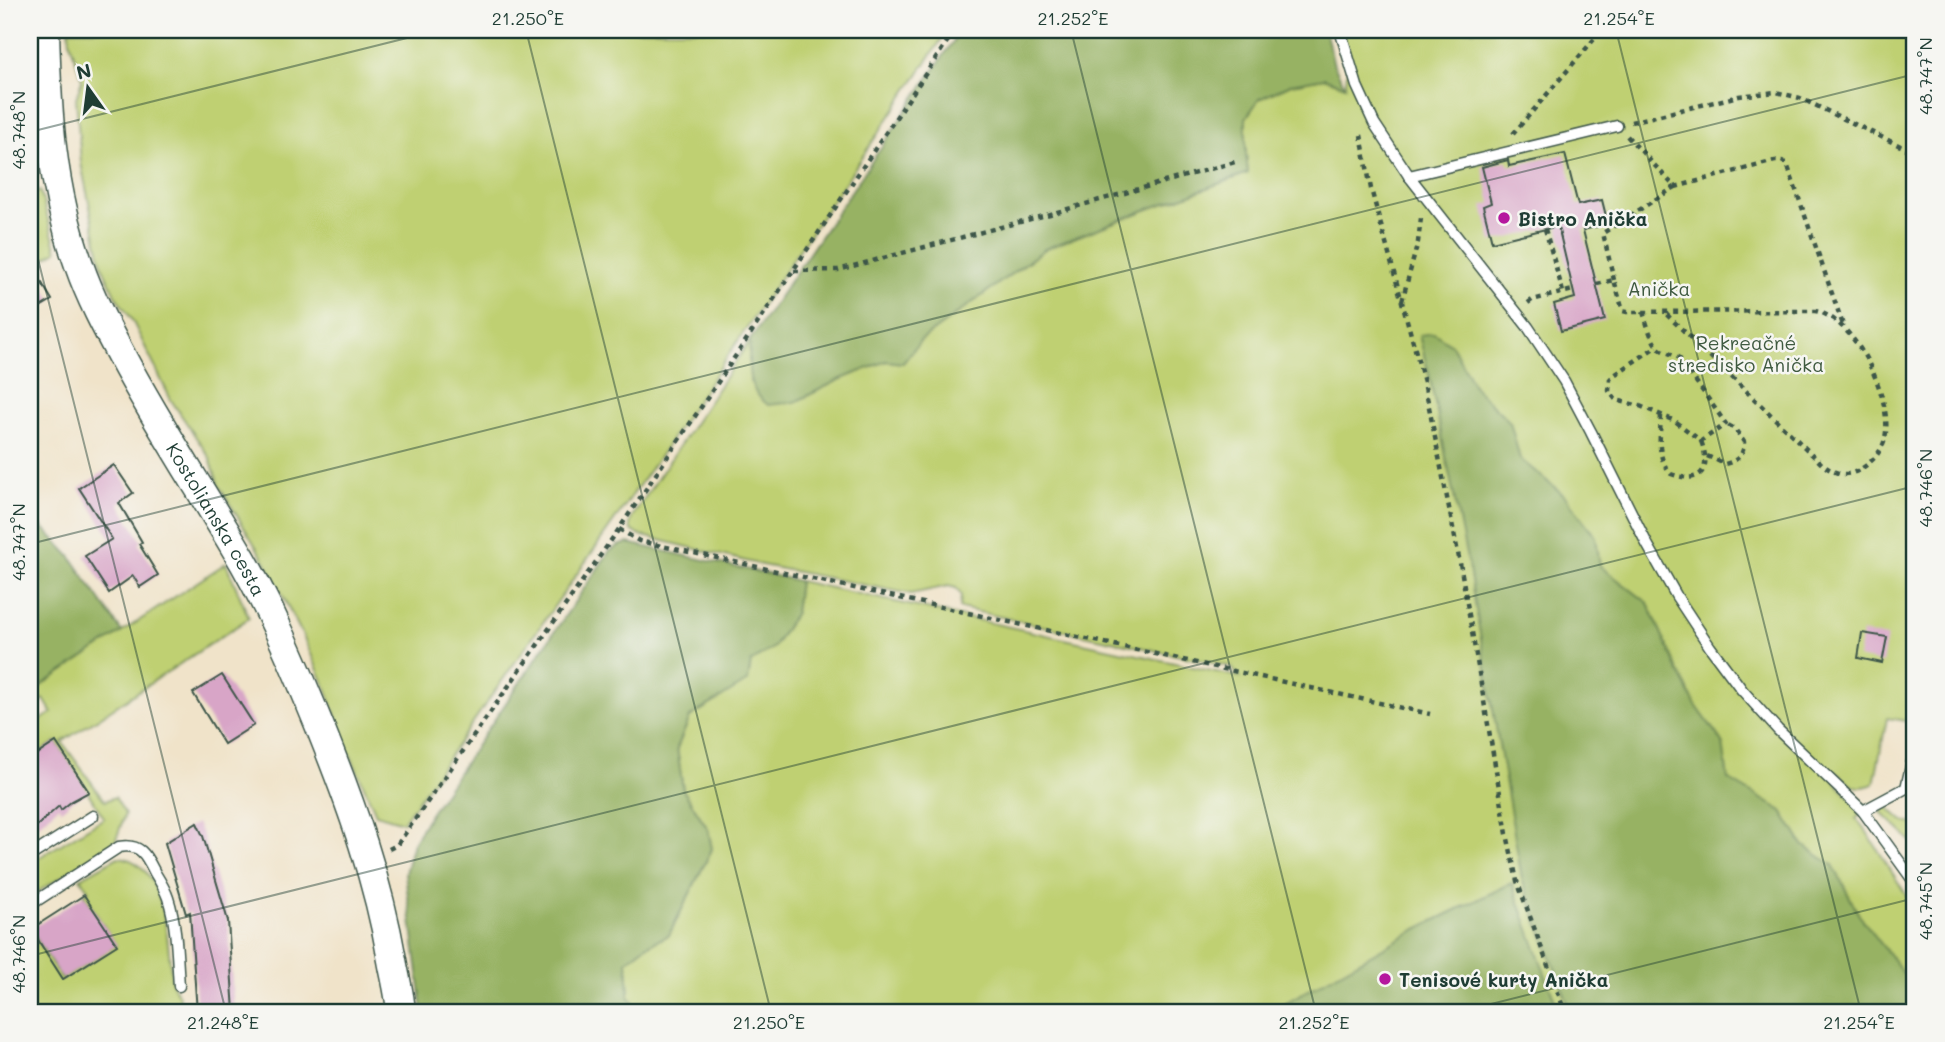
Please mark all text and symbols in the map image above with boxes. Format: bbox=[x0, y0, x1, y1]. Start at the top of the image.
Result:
text: 21.250°E bbox=[492, 6, 564, 30]
text: 21.252°E bbox=[1037, 6, 1109, 30]
text: 21.254°E bbox=[1583, 6, 1655, 30]
text: 48.747°N bbox=[1913, 37, 1937, 115]
north arrow bbox=[52, 52, 122, 122]
text: N bbox=[74, 57, 94, 85]
text: 48.748°N bbox=[6, 91, 30, 169]
place label: Bistro Anička bbox=[1518, 206, 1647, 231]
marker: Bistro Anička bbox=[1496, 210, 1512, 226]
park label: Anička bbox=[1628, 276, 1690, 301]
park label: Rekreačné stredisko Anička bbox=[1668, 330, 1824, 377]
street label: Kostolianska cesta bbox=[161, 438, 272, 600]
text: 48.746°N bbox=[1913, 449, 1937, 527]
text: 48.747°N bbox=[6, 503, 30, 581]
text: 48.745°N bbox=[1913, 862, 1937, 940]
text: 48.746°N bbox=[6, 915, 30, 993]
place label: Tenisové kurty Anička bbox=[1399, 967, 1608, 992]
marker: Tenisové kurty Anička bbox=[1377, 971, 1393, 987]
text: 21.248°E bbox=[187, 1010, 259, 1034]
text: 21.250°E bbox=[733, 1010, 805, 1034]
text: 21.252°E bbox=[1278, 1010, 1350, 1034]
text: 21.254°E bbox=[1823, 1010, 1895, 1034]

